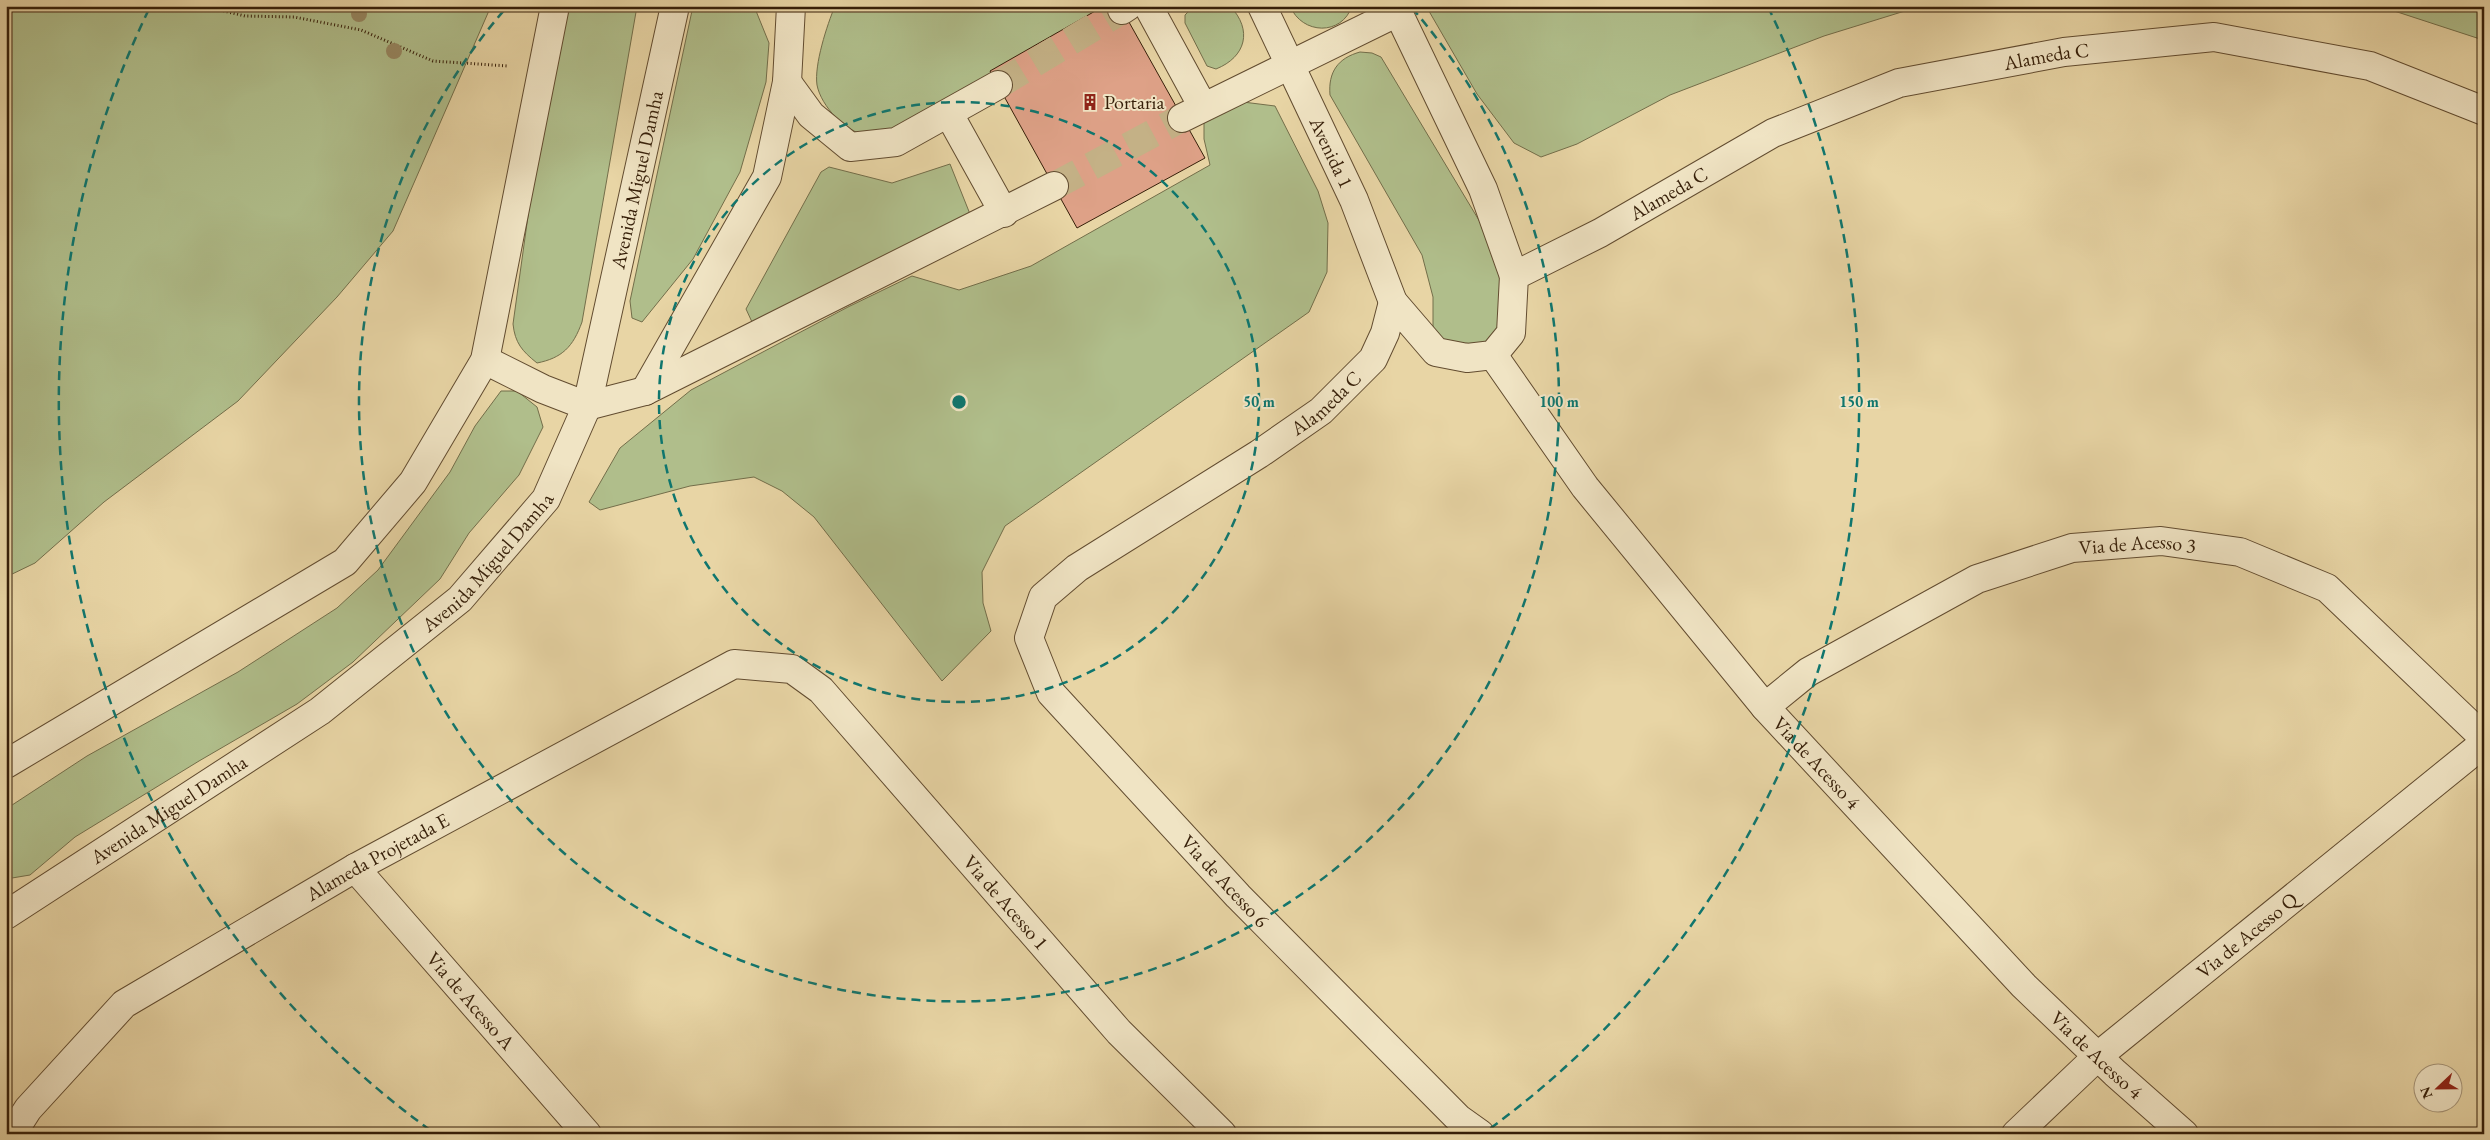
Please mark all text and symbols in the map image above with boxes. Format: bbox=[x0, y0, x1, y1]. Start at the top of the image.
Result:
street label: Alameda C bbox=[2001, 37, 2090, 76]
street label: Avenida Miguel Damha bbox=[604, 88, 669, 272]
place label: Portaria bbox=[1104, 89, 1164, 115]
building icon: Portaria bbox=[1080, 92, 1100, 112]
street label: Avenida 1 bbox=[1303, 112, 1359, 192]
street label: Alameda C bbox=[1624, 161, 1712, 227]
street label: Alameda C bbox=[1285, 365, 1367, 442]
text: 50 m bbox=[1243, 392, 1275, 411]
text: 100 m bbox=[1539, 392, 1579, 411]
text: 150 m bbox=[1839, 392, 1879, 411]
centre of rings bbox=[950, 393, 968, 411]
street label: Avenida Miguel Damha bbox=[415, 490, 560, 638]
street label: Via de Acesso 3 bbox=[2078, 528, 2198, 560]
street label: Via de Acesso 4 bbox=[1767, 711, 1866, 815]
street label: Avenida Miguel Damha bbox=[85, 749, 252, 870]
street label: Alameda Projetada E bbox=[300, 807, 453, 908]
street label: Via de Acesso 6 bbox=[1175, 829, 1275, 933]
street label: Via de Acesso 1 bbox=[957, 849, 1054, 955]
street label: Via de Acesso Q bbox=[2191, 885, 2305, 984]
street label: Via de Acesso A bbox=[421, 946, 521, 1055]
street label: Via de Acesso 4 bbox=[2045, 1005, 2149, 1105]
north arrow bbox=[2412, 1062, 2462, 1112]
text: N bbox=[2415, 1084, 2436, 1101]

